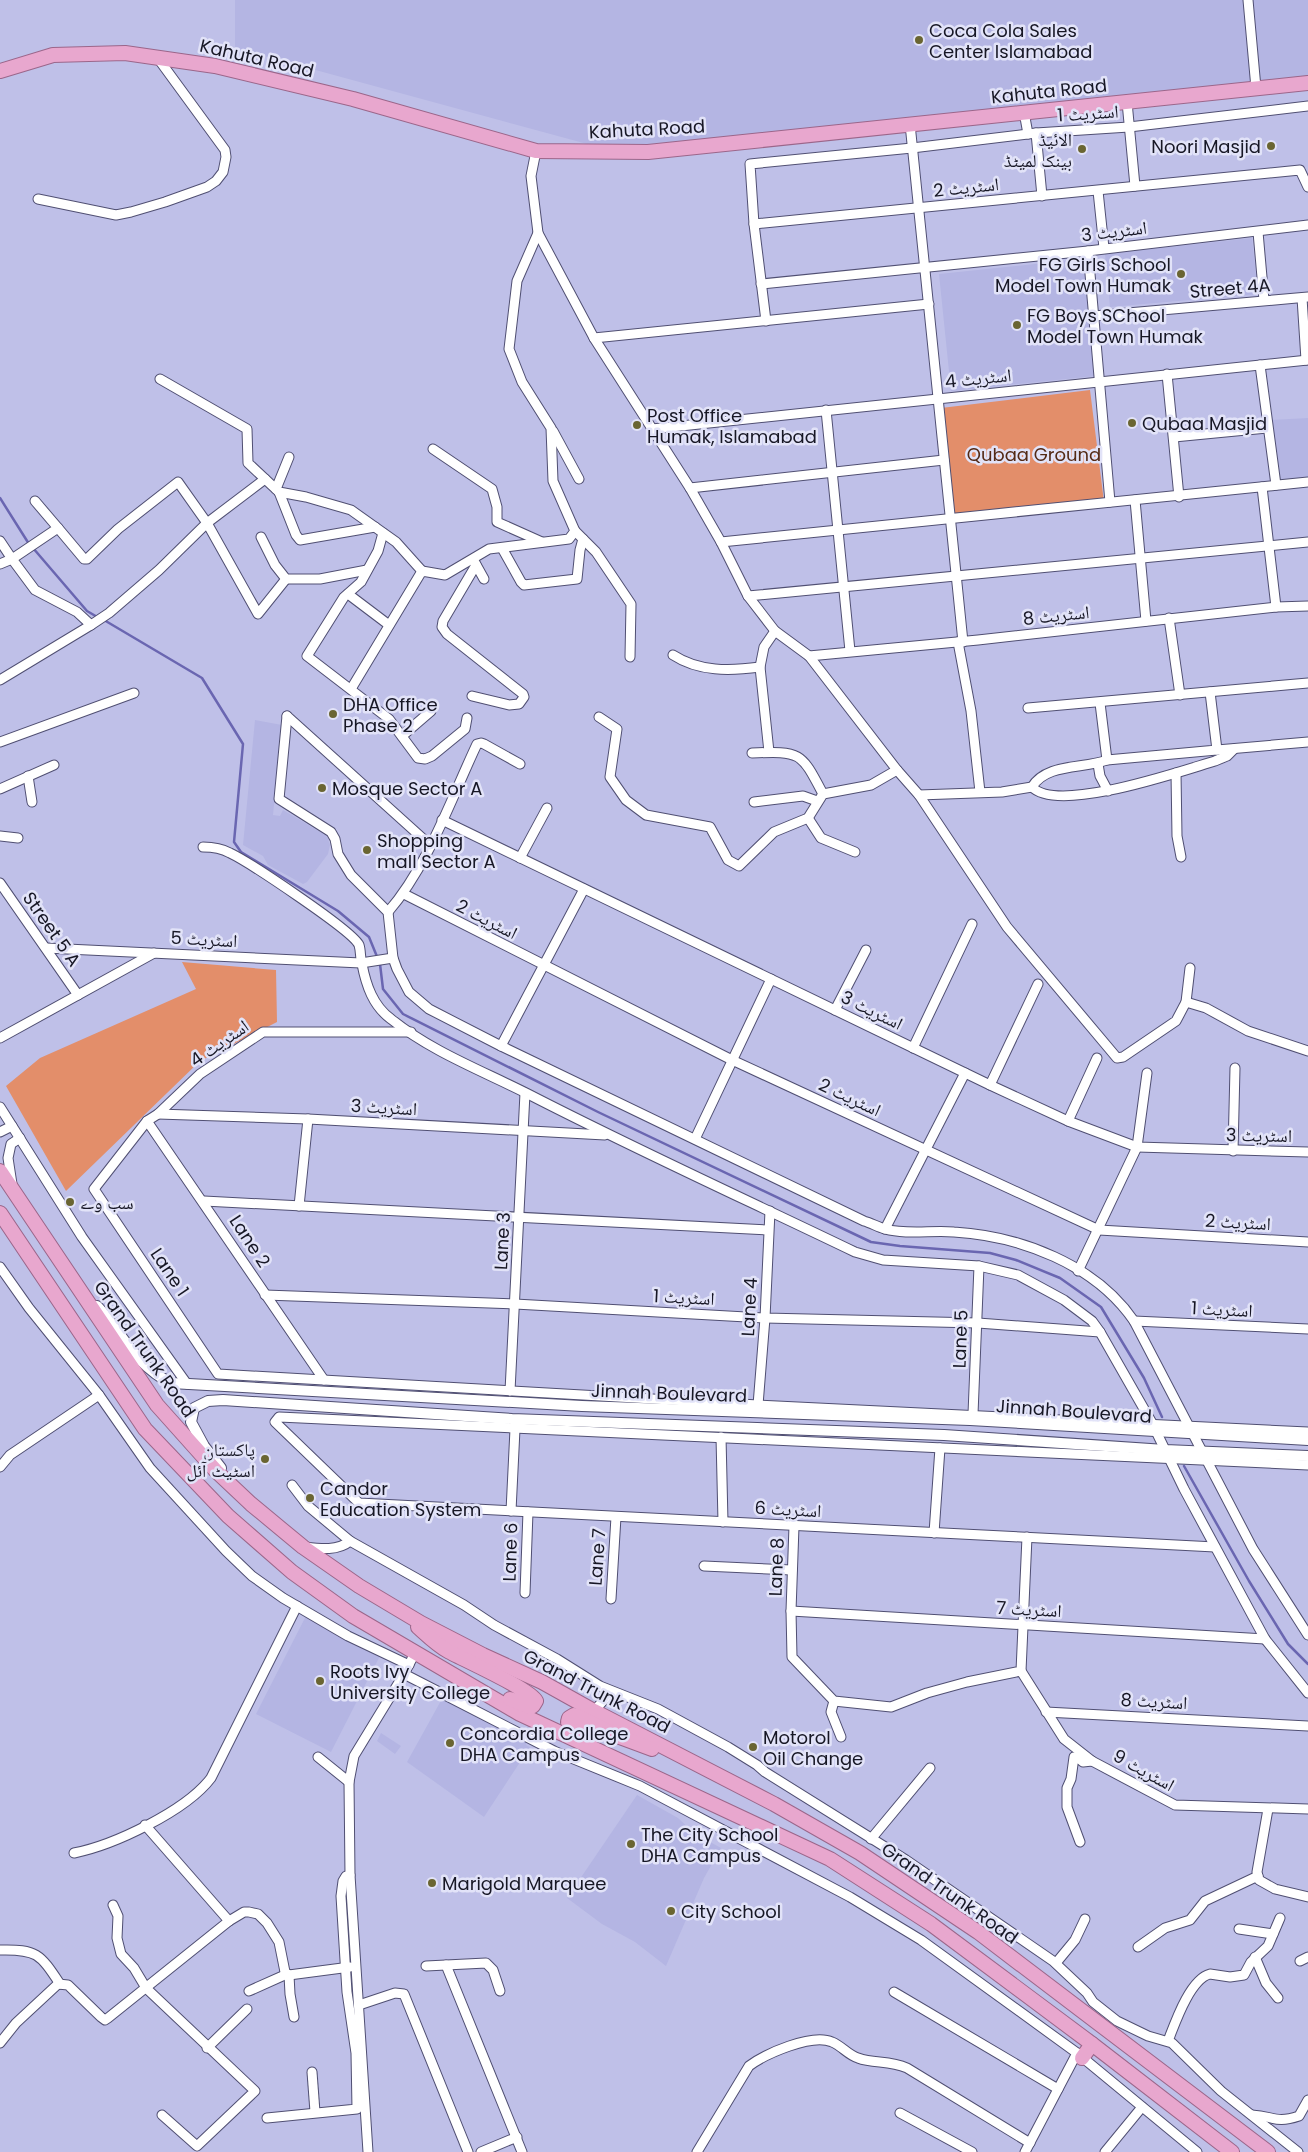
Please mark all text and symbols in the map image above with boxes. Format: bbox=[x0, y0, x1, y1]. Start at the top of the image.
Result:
place label: Coca Cola Sales Center Islamabad bbox=[929, 18, 1092, 64]
street label: Kahuta Road bbox=[198, 33, 316, 83]
marker: Coca Cola Sales Center Islamabad bbox=[913, 34, 925, 46]
street label: Kahuta Road bbox=[990, 72, 1108, 110]
street label: اسٹریٹ 1 bbox=[1057, 98, 1119, 128]
street label: Kahuta Road bbox=[588, 113, 706, 145]
place label: الائیڈ بینک لمیٹڈ bbox=[1004, 127, 1072, 173]
place label: Noori Masjid bbox=[1151, 134, 1261, 159]
marker: Noori Masjid bbox=[1265, 140, 1277, 152]
marker: الائیڈ بینک لمیٹڈ bbox=[1076, 143, 1088, 155]
street label: اسٹریٹ 2 bbox=[932, 171, 1000, 203]
street label: اسٹریٹ 3 bbox=[1080, 215, 1148, 247]
place label: FG Girls School Model Town Humak bbox=[995, 252, 1172, 298]
marker: FG Girls School Model Town Humak bbox=[1175, 268, 1187, 280]
street label: Street 4A bbox=[1189, 272, 1271, 304]
place label: FG Boys SChool Model Town Humak bbox=[1027, 303, 1204, 349]
marker: FG Boys SChool Model Town Humak bbox=[1011, 319, 1023, 331]
street label: اسٹریٹ 4 bbox=[943, 362, 1013, 394]
place label: Post Office Humak, Islamabad bbox=[647, 403, 817, 449]
place label: Qubaa Masjid bbox=[1142, 411, 1267, 436]
marker: Qubaa Masjid bbox=[1126, 417, 1138, 429]
marker: Post Office Humak, Islamabad bbox=[631, 419, 643, 431]
park label: Qubaa Ground bbox=[967, 442, 1101, 467]
street label: اسٹریٹ 8 bbox=[1021, 599, 1091, 631]
place label: DHA Office Phase 2 bbox=[343, 692, 438, 738]
marker: DHA Office Phase 2 bbox=[327, 708, 339, 720]
place label: Mosque Sector A bbox=[332, 776, 482, 801]
marker: Mosque Sector A bbox=[316, 782, 328, 794]
place label: Shopping mall Sector A bbox=[377, 828, 496, 874]
marker: Shopping mall Sector A bbox=[361, 844, 373, 856]
street label: Street 5 A bbox=[17, 887, 87, 971]
street label: اسٹریٹ 2 bbox=[452, 893, 522, 945]
street label: اسٹریٹ 5 bbox=[170, 925, 238, 953]
street label: اسٹریٹ 3 bbox=[837, 984, 907, 1036]
street label: اسٹریٹ 4 bbox=[184, 1014, 254, 1072]
street label: اسٹریٹ 2 bbox=[815, 1072, 885, 1122]
street label: اسٹریٹ 3 bbox=[350, 1093, 418, 1121]
street label: اسٹریٹ 3 bbox=[1226, 1122, 1292, 1148]
place label: سب وے bbox=[80, 1190, 134, 1215]
marker: سب وے bbox=[64, 1196, 76, 1208]
street label: اسٹریٹ 2 bbox=[1204, 1208, 1272, 1236]
street label: Lane 2 bbox=[224, 1210, 276, 1272]
street label: Lane 3 bbox=[488, 1211, 516, 1271]
street label: Lane 1 bbox=[145, 1243, 195, 1301]
street label: Grand Trunk Road bbox=[88, 1276, 202, 1422]
street label: Lane 4 bbox=[735, 1277, 763, 1337]
street label: اسٹریٹ 1 bbox=[653, 1283, 715, 1311]
street label: اسٹریٹ 1 bbox=[1191, 1295, 1253, 1323]
street label: Lane 5 bbox=[946, 1309, 974, 1369]
street label: Jinnah Boulevard bbox=[590, 1378, 748, 1408]
street label: Jinnah Boulevard bbox=[995, 1393, 1153, 1429]
place label: پاکستان اسٹیٹ آئل bbox=[187, 1437, 255, 1483]
marker: پاکستان اسٹیٹ آئل bbox=[259, 1453, 271, 1465]
place label: Candor Education System bbox=[320, 1476, 481, 1522]
marker: Candor Education System bbox=[304, 1492, 316, 1504]
street label: اسٹریٹ 6 bbox=[754, 1495, 822, 1523]
street label: Lane 6 bbox=[496, 1522, 524, 1582]
street label: Lane 7 bbox=[583, 1527, 611, 1586]
street label: Lane 8 bbox=[762, 1537, 790, 1597]
street label: اسٹریٹ 7 bbox=[996, 1595, 1062, 1623]
street label: Grand Trunk Road bbox=[519, 1643, 675, 1739]
place label: Roots Ivy University College bbox=[330, 1659, 490, 1705]
marker: Roots Ivy University College bbox=[314, 1675, 326, 1687]
street label: اسٹریٹ 8 bbox=[1120, 1687, 1188, 1715]
place label: Concordia College DHA Campus bbox=[460, 1721, 628, 1767]
place label: Motorol Oil Change bbox=[763, 1725, 863, 1771]
marker: Concordia College DHA Campus bbox=[444, 1737, 456, 1749]
marker: Motorol Oil Change bbox=[747, 1741, 759, 1753]
street label: اسٹریٹ 9 bbox=[1109, 1743, 1179, 1797]
place label: The City School DHA Campus bbox=[641, 1822, 779, 1868]
street label: Grand Trunk Road bbox=[877, 1836, 1023, 1950]
marker: The City School DHA Campus bbox=[625, 1838, 637, 1850]
place label: Marigold Marquee bbox=[442, 1871, 606, 1896]
marker: Marigold Marquee bbox=[426, 1877, 438, 1889]
place label: City School bbox=[681, 1899, 781, 1924]
marker: City School bbox=[665, 1905, 677, 1917]

